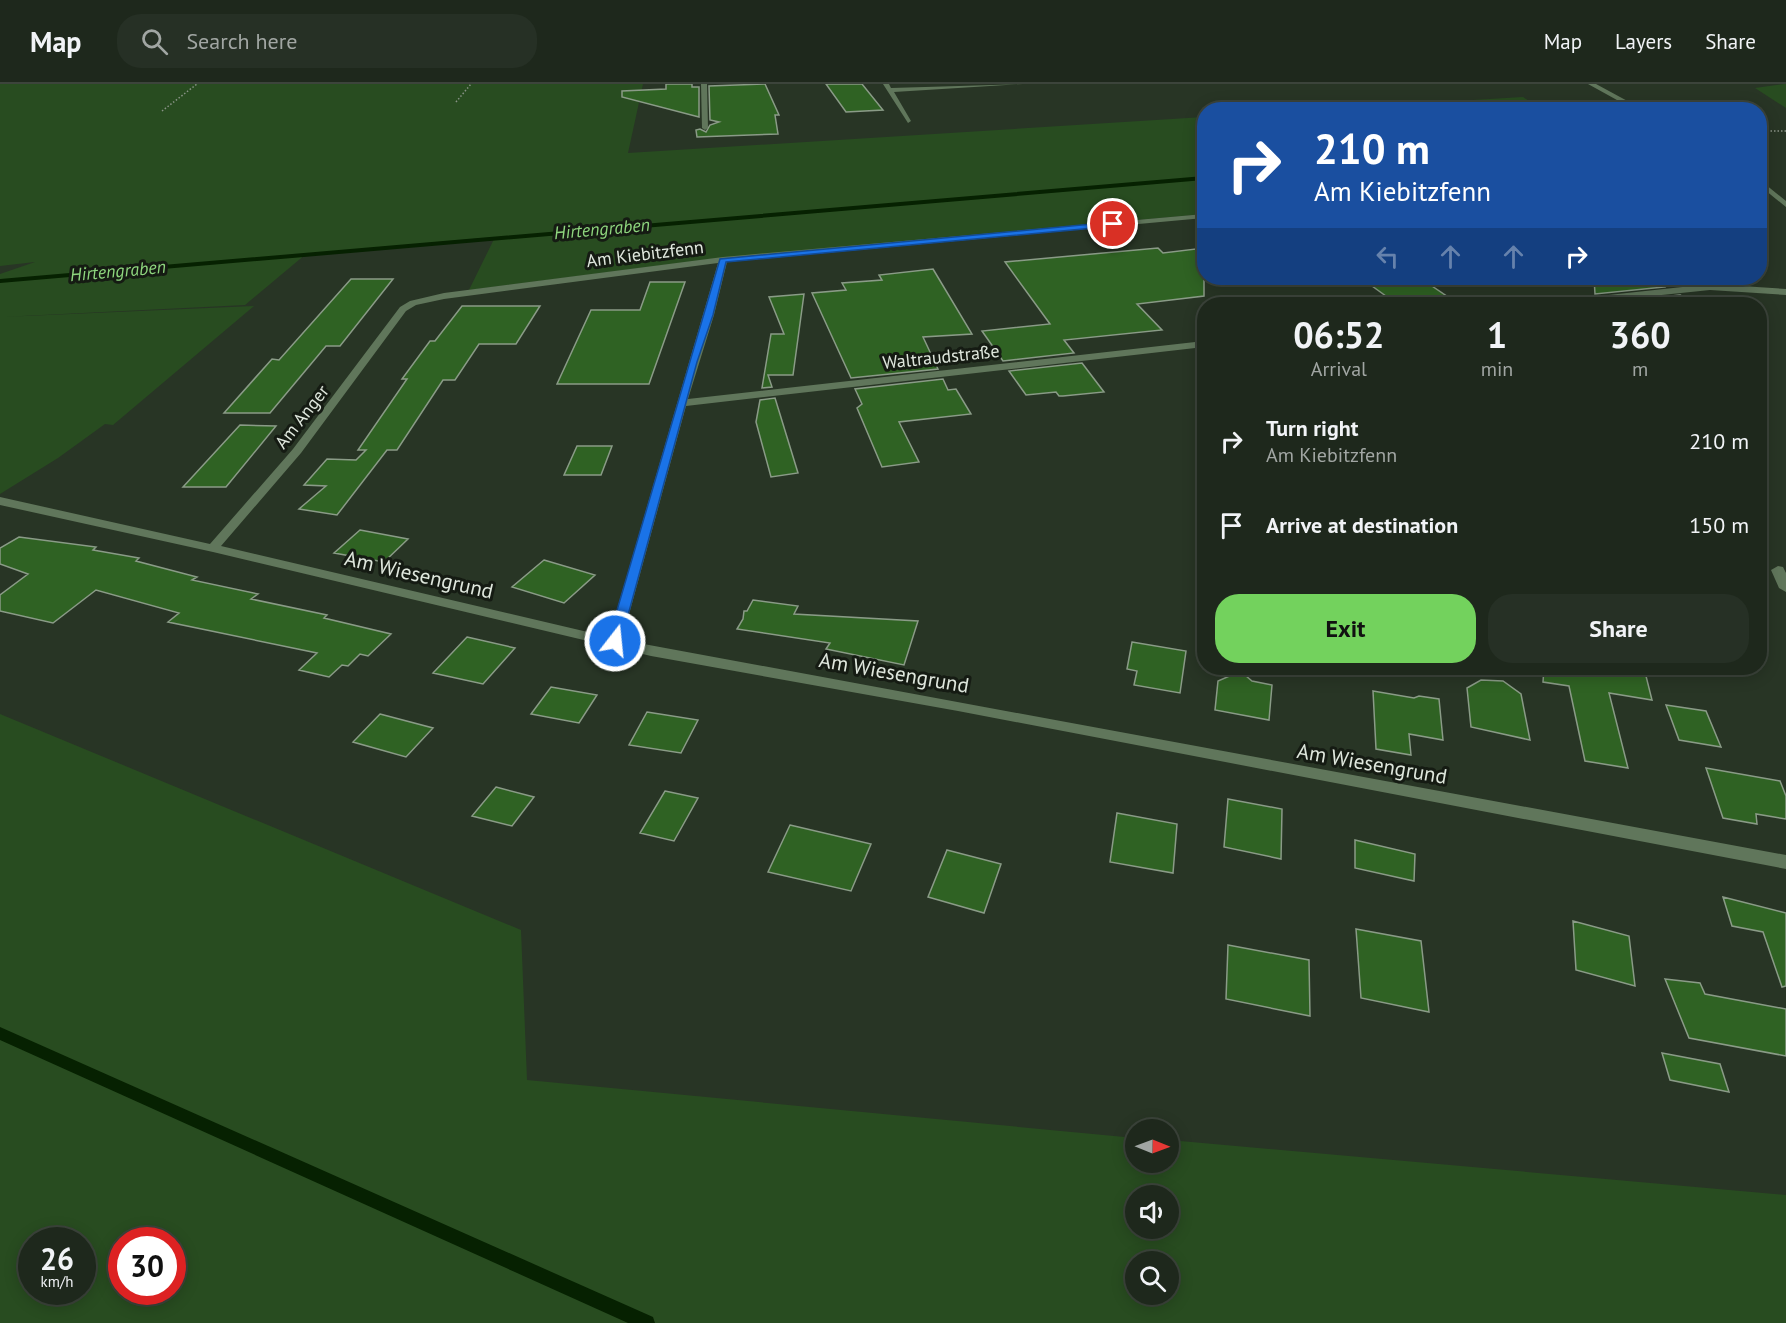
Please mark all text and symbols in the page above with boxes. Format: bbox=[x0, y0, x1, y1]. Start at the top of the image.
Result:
search box bbox=[117, 14, 537, 68]
text: Map bbox=[30, 23, 81, 60]
icon: search bbox=[138, 25, 171, 58]
text: Search here bbox=[186, 27, 297, 55]
text: Map bbox=[1544, 28, 1582, 55]
text: Layers bbox=[1615, 28, 1672, 55]
text: Share bbox=[1705, 28, 1756, 55]
text: 210 m bbox=[1314, 121, 1430, 176]
icon: right bbox=[1215, 126, 1293, 204]
text: Am Kiebitzfenn bbox=[1314, 174, 1491, 208]
pin bbox=[1087, 198, 1138, 249]
icon: arrive bbox=[1096, 207, 1129, 240]
water label: Hirtengraben bbox=[553, 213, 651, 244]
street label: Am Kiebitzfenn bbox=[585, 235, 705, 272]
icon: left bbox=[1371, 240, 1404, 273]
icon: ahead bbox=[1434, 240, 1467, 273]
icon: ahead bbox=[1497, 240, 1530, 273]
icon: right bbox=[1560, 240, 1593, 273]
water label: Hirtengraben bbox=[69, 255, 167, 286]
text: 06:52 bbox=[1293, 311, 1385, 358]
text: 1 bbox=[1487, 311, 1507, 358]
text: 360 bbox=[1610, 311, 1671, 358]
street label: Waltraudstraße bbox=[881, 339, 1001, 374]
text: Arrival bbox=[1311, 356, 1367, 382]
text: min bbox=[1481, 356, 1513, 382]
text: m bbox=[1632, 356, 1648, 382]
street label: Am Anger bbox=[270, 380, 334, 453]
text: Turn right bbox=[1266, 414, 1358, 442]
icon: right bbox=[1215, 425, 1248, 458]
text: 210 m bbox=[1689, 427, 1749, 455]
text: Am Kiebitzfenn bbox=[1266, 442, 1397, 468]
icon: arrive bbox=[1215, 509, 1248, 542]
text: Arrive at destination bbox=[1266, 511, 1458, 539]
text: 150 m bbox=[1689, 511, 1749, 539]
street label: Am Wiesengrund bbox=[342, 544, 496, 605]
button: Exit bbox=[1215, 594, 1476, 663]
button: Share bbox=[1488, 594, 1749, 663]
position arrow bbox=[583, 609, 647, 673]
street label: Am Wiesengrund bbox=[817, 646, 971, 699]
street label: Am Wiesengrund bbox=[1295, 737, 1449, 790]
north arrow bbox=[1125, 1119, 1179, 1173]
map controls bbox=[1125, 1119, 1179, 1305]
button: sound bbox=[1125, 1185, 1179, 1239]
speed limit sign: 30 bbox=[108, 1227, 186, 1305]
text: 26 bbox=[40, 1239, 74, 1278]
button: search bbox=[1125, 1251, 1179, 1305]
text: km/h bbox=[41, 1272, 73, 1291]

